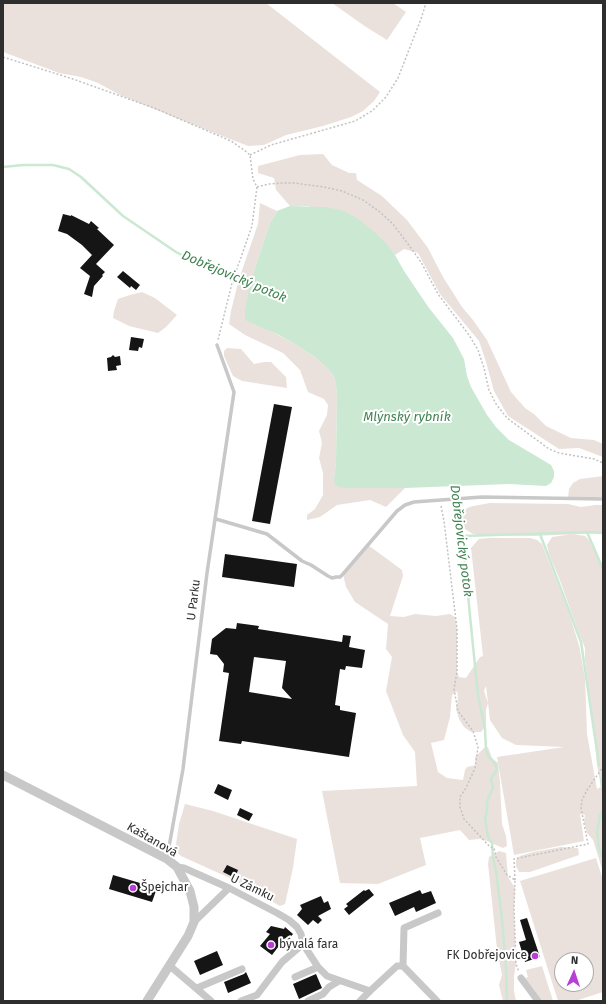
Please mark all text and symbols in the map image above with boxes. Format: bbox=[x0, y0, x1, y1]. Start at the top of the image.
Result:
water label: Dobřejovický potok bbox=[179, 248, 289, 306]
water label: Mlýnský rybník bbox=[363, 409, 451, 425]
water label: Dobřejovický potok bbox=[446, 484, 476, 598]
street label: U Parku bbox=[184, 578, 204, 622]
street label: Kaštanová bbox=[124, 820, 180, 860]
street label: U Zámku bbox=[228, 871, 276, 905]
place label: Špejchar bbox=[141, 881, 188, 895]
marker: Špejchar bbox=[128, 883, 138, 893]
place label: bývalá fara bbox=[279, 938, 338, 952]
marker: bývalá fara bbox=[266, 940, 276, 950]
place label: FK Dobřejovice bbox=[447, 949, 527, 963]
marker: FK Dobřejovice bbox=[530, 951, 540, 961]
north arrow bbox=[554, 952, 594, 992]
text: N bbox=[571, 954, 579, 967]

